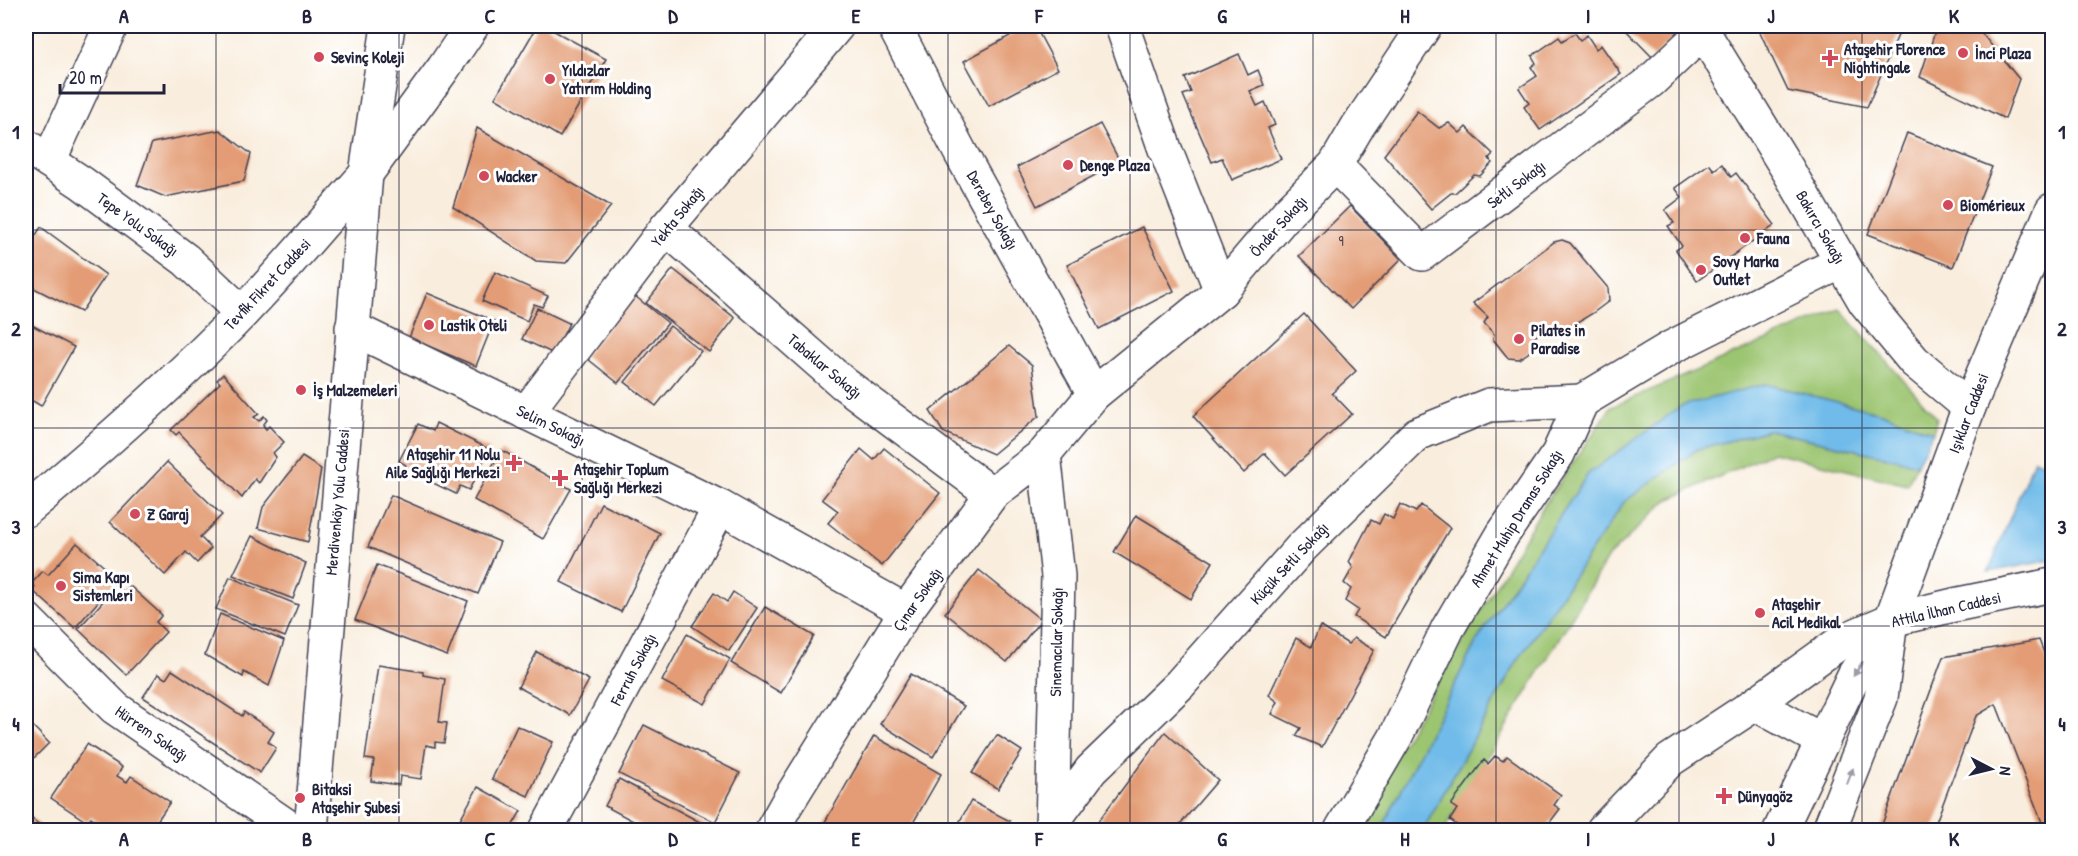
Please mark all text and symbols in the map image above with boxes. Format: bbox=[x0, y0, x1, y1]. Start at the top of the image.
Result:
text: A bbox=[119, 2, 129, 29]
text: B bbox=[302, 2, 312, 29]
text: C bbox=[485, 2, 496, 29]
text: D bbox=[668, 2, 678, 29]
text: E bbox=[852, 2, 861, 29]
text: F bbox=[1034, 2, 1044, 29]
text: G bbox=[1217, 2, 1227, 29]
text: H bbox=[1400, 2, 1410, 29]
text: I bbox=[1586, 2, 1590, 29]
text: J bbox=[1767, 2, 1775, 29]
text: K bbox=[1949, 2, 1960, 29]
place label: Ataşehir Florence Nightingale bbox=[1844, 38, 1946, 79]
place label: İnci Plaza bbox=[1975, 42, 2032, 64]
place label: Sevinç Koleji bbox=[331, 46, 405, 68]
marker: İnci Plaza bbox=[1956, 46, 1970, 60]
marker: Ataşehir Florence Nightingale bbox=[1821, 49, 1839, 67]
marker: Sevinç Koleji bbox=[312, 50, 326, 64]
scale bar bbox=[60, 57, 164, 95]
place label: Yıldızlar Yatırım Holding bbox=[562, 59, 651, 100]
text: 20 m bbox=[69, 65, 102, 90]
marker: Yıldızlar Yatırım Holding bbox=[543, 72, 557, 86]
text: 1 bbox=[12, 118, 20, 145]
text: 1 bbox=[2058, 118, 2066, 145]
place label: Denge Plaza bbox=[1080, 154, 1150, 177]
street label: Setli Sokağı bbox=[1482, 155, 1550, 213]
marker: Denge Plaza bbox=[1061, 158, 1075, 172]
place label: Wacker bbox=[496, 165, 538, 187]
street label: Derebey Sokağı bbox=[962, 166, 1024, 254]
marker: Wacker bbox=[477, 169, 491, 183]
street label: Yekta Sokağı bbox=[645, 181, 709, 251]
street label: Bakırcı Sokağı bbox=[1791, 186, 1851, 268]
street label: Tepe Yolu Sokağı bbox=[93, 187, 183, 261]
street label: Önder Sokağı bbox=[1244, 190, 1312, 262]
place label: Biomérieux bbox=[1960, 194, 2025, 216]
marker: Biomérieux bbox=[1941, 198, 1955, 212]
place label: Fauna bbox=[1756, 227, 1790, 249]
house number: 9 bbox=[1338, 231, 1344, 250]
marker: Fauna bbox=[1738, 231, 1752, 245]
street label: Tevfik Fikret Caddesi bbox=[219, 233, 315, 335]
place label: Sovy Marka Outlet bbox=[1713, 250, 1779, 290]
marker: Sovy Marka Outlet bbox=[1694, 263, 1708, 277]
place label: Lastik Oteli bbox=[441, 314, 507, 336]
text: 2 bbox=[11, 315, 21, 342]
text: 2 bbox=[2057, 315, 2067, 342]
marker: Lastik Oteli bbox=[422, 318, 436, 332]
place label: Pilates in Paradise bbox=[1531, 319, 1585, 359]
street label: Tabaklar Sokağı bbox=[783, 328, 867, 404]
marker: Pilates in Paradise bbox=[1512, 332, 1526, 346]
street label: Işıklar Caddesi bbox=[1943, 370, 1993, 456]
place label: İş Malzemeleri bbox=[313, 379, 397, 401]
marker: İş Malzemeleri bbox=[294, 383, 308, 397]
street label: Selim Sokağı bbox=[513, 399, 589, 451]
street label: Merdivenköy Yolu Caddesi bbox=[320, 428, 354, 576]
place label: Ataşehir 11 Nolu Aile Sağlığı Merkezi bbox=[386, 443, 501, 484]
street label: Ahmet Muhip Dranas Sokağı bbox=[1465, 445, 1567, 591]
marker: Ataşehir 11 Nolu Aile Sağlığı Merkezi bbox=[505, 454, 523, 472]
place label: Ataşehir Toplum Sağlığı Merkezi bbox=[574, 458, 669, 499]
marker: Ataşehir Toplum Sağlığı Merkezi bbox=[551, 469, 569, 487]
place label: Z Garaj bbox=[147, 503, 189, 525]
marker: Z Garaj bbox=[128, 507, 142, 521]
text: 3 bbox=[12, 513, 21, 540]
text: 3 bbox=[2058, 513, 2067, 540]
street label: Küçük Setli Sokağı bbox=[1245, 517, 1333, 609]
street label: Çınar Sokağı bbox=[887, 563, 947, 635]
place label: Sima Kapı Sistemleri bbox=[73, 566, 133, 606]
marker: Sima Kapı Sistemleri bbox=[54, 579, 68, 593]
street label: Attila İlhan Caddesi bbox=[1889, 586, 2003, 632]
street label: Sinemacılar Sokağı bbox=[1044, 587, 1068, 697]
place label: Ataşehir Acil Medikal bbox=[1772, 593, 1841, 633]
marker: Ataşehir Acil Medikal bbox=[1753, 606, 1767, 620]
street label: Ferruh Sokağı bbox=[604, 629, 661, 710]
one-way arrow bbox=[1852, 660, 1864, 676]
street label: Hürrem Sokağı bbox=[111, 700, 193, 766]
text: 4 bbox=[12, 710, 20, 737]
text: 4 bbox=[2058, 710, 2066, 737]
north arrow bbox=[1961, 739, 2021, 799]
text: N bbox=[1994, 765, 2017, 777]
one-way arrow bbox=[1846, 767, 1856, 785]
place label: Bitaksi Ataşehir Şubesi bbox=[312, 778, 401, 818]
place label: Dünyagöz bbox=[1738, 785, 1793, 808]
marker: Dünyagöz bbox=[1715, 787, 1733, 805]
marker: Bitaksi Ataşehir Şubesi bbox=[293, 791, 307, 805]
text: A bbox=[119, 825, 129, 852]
text: B bbox=[302, 825, 312, 852]
text: C bbox=[485, 825, 496, 852]
text: D bbox=[668, 825, 678, 852]
text: E bbox=[852, 825, 861, 852]
text: F bbox=[1034, 825, 1044, 852]
text: G bbox=[1217, 825, 1227, 852]
text: H bbox=[1400, 825, 1410, 852]
text: I bbox=[1586, 825, 1590, 852]
text: J bbox=[1767, 825, 1775, 852]
text: K bbox=[1949, 825, 1960, 852]

